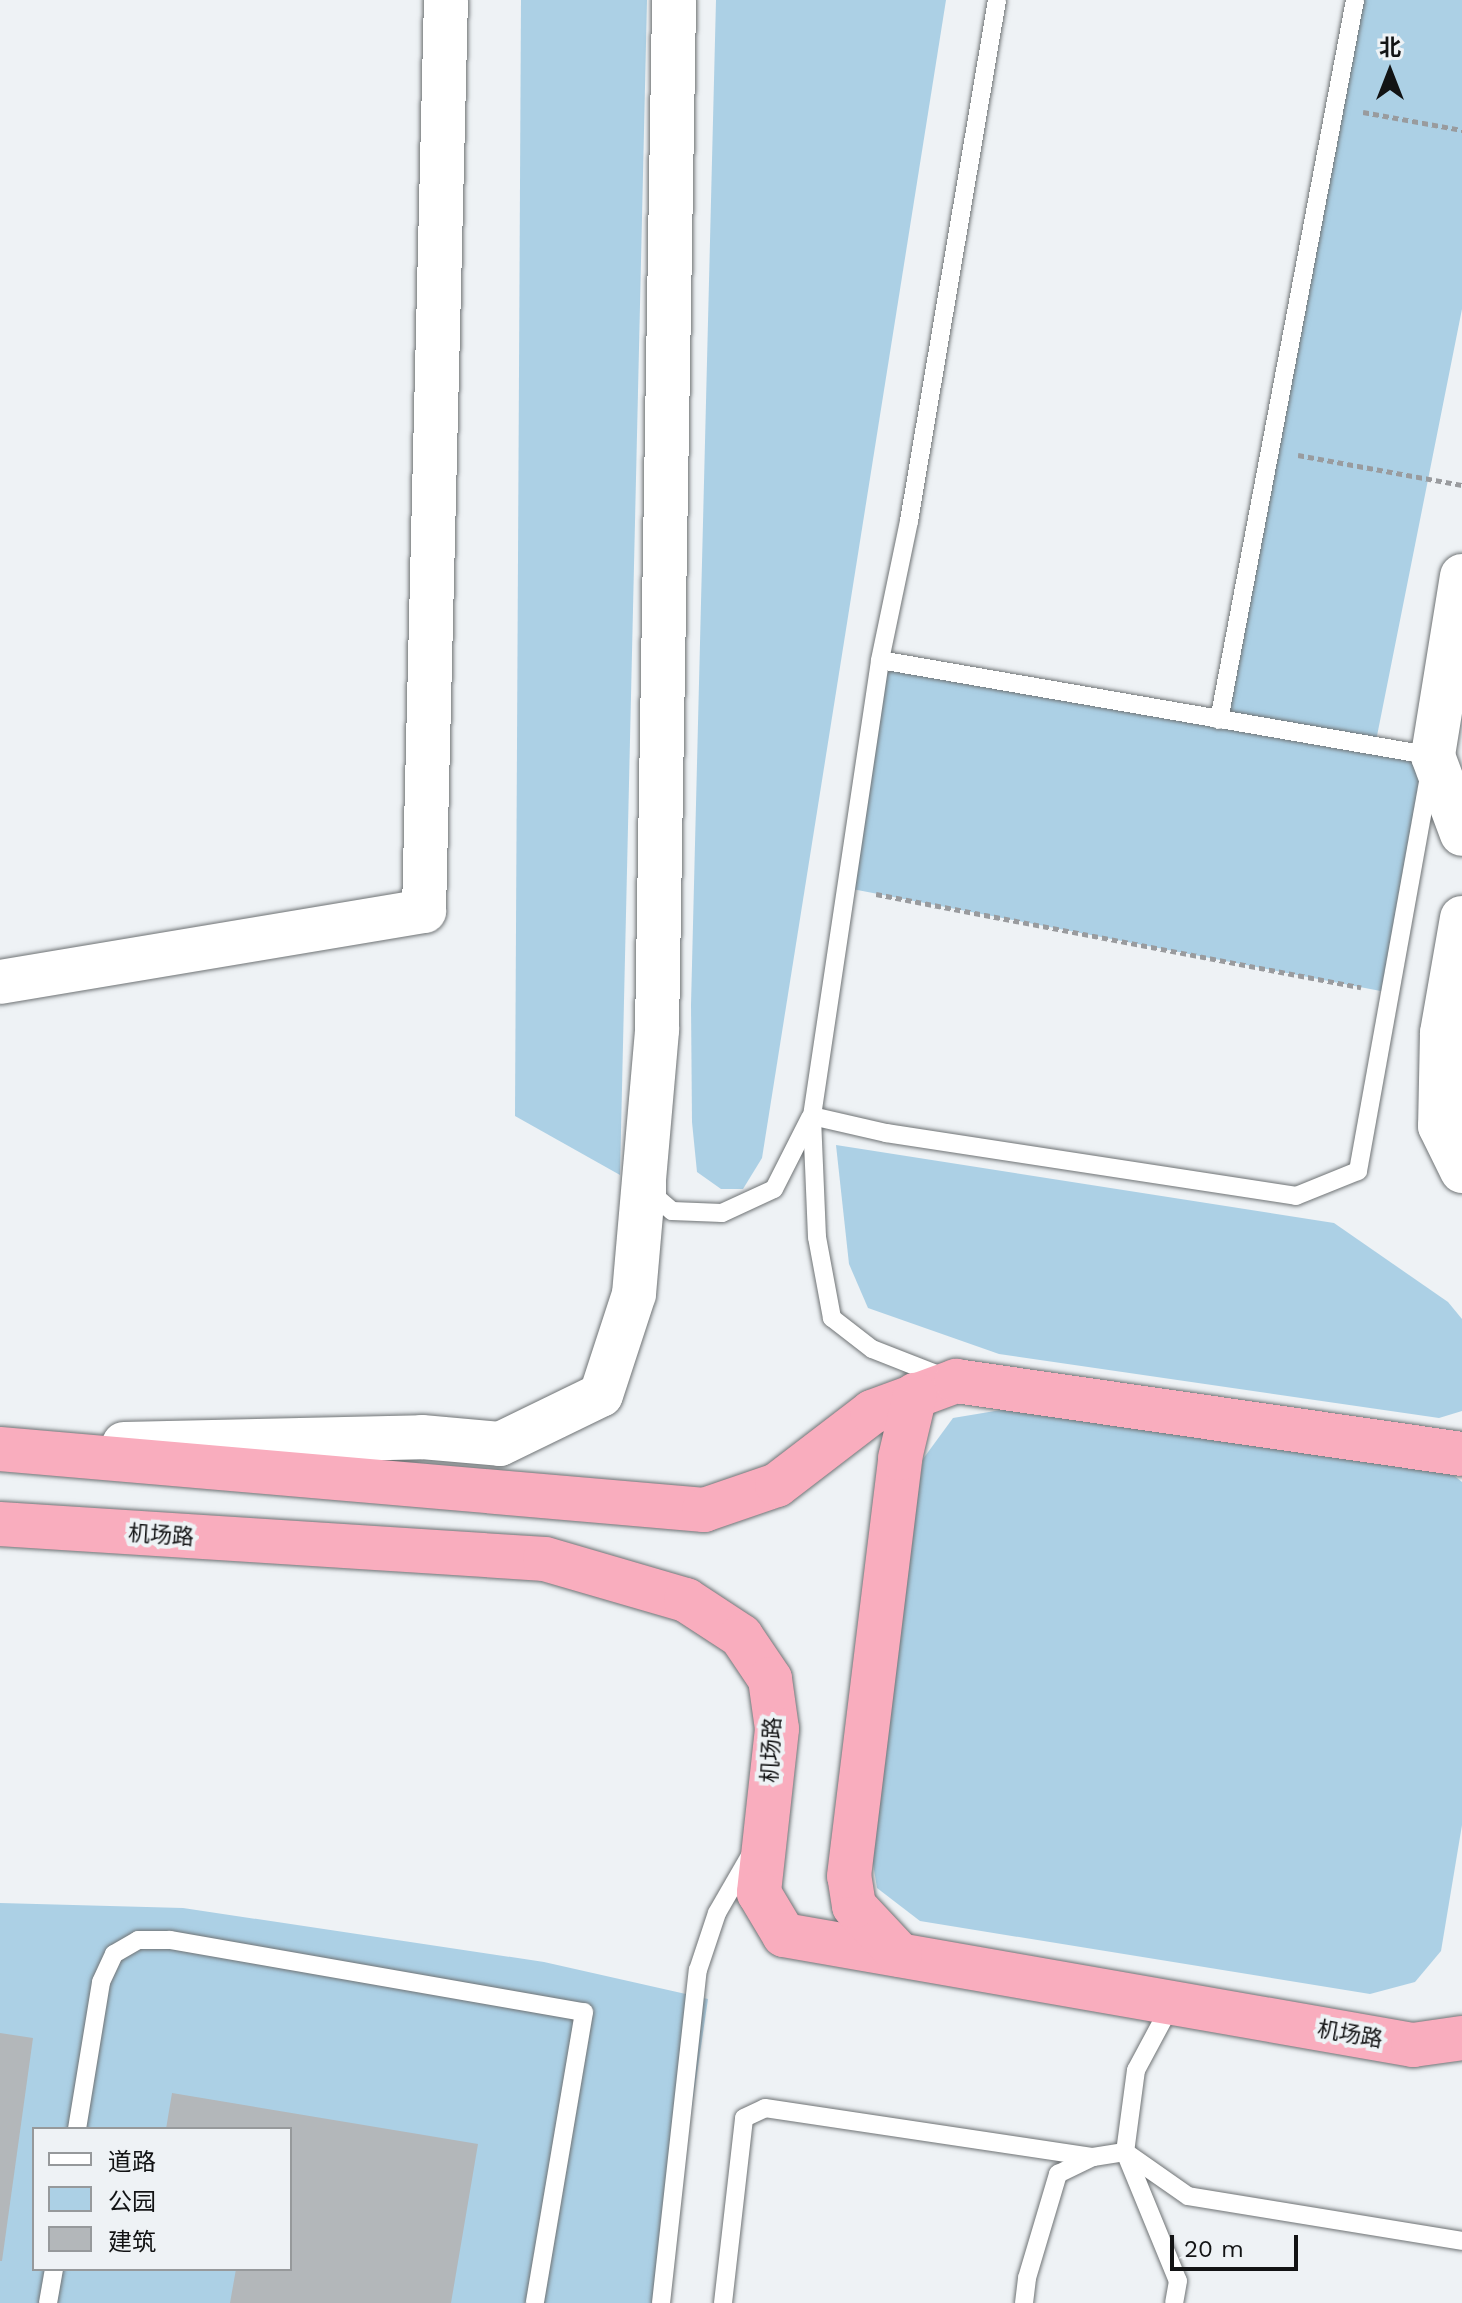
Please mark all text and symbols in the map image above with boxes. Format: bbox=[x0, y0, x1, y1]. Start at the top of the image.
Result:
north arrow bbox=[1350, 32, 1430, 112]
text: 北 bbox=[1379, 35, 1401, 60]
street label: 机场路 bbox=[127, 1520, 195, 1550]
street label: 机场路 bbox=[756, 1716, 786, 1784]
street label: 机场路 bbox=[1315, 2015, 1385, 2053]
legend bbox=[32, 2127, 292, 2271]
text: 道路 bbox=[108, 2148, 156, 2176]
text: 公园 bbox=[108, 2188, 156, 2216]
scale bar bbox=[1174, 2219, 1302, 2269]
text: 建筑 bbox=[108, 2228, 156, 2256]
text: 20 m bbox=[1184, 2235, 1244, 2263]

